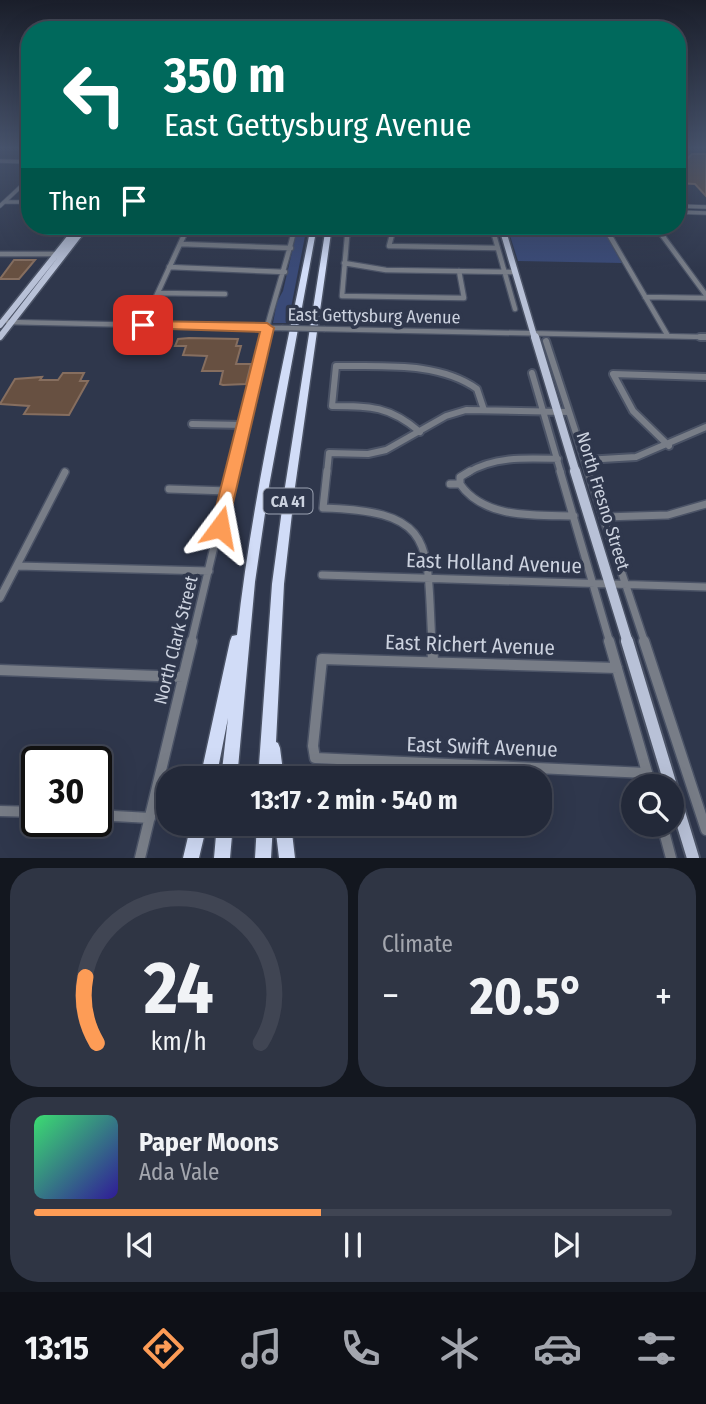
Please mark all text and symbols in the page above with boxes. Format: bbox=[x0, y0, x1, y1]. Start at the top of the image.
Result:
text: 350 m bbox=[164, 46, 286, 105]
icon: left bbox=[49, 49, 140, 140]
text: East Gettysburg Avenue bbox=[164, 106, 472, 144]
icon: arrive bbox=[115, 182, 153, 220]
text: Then bbox=[49, 186, 101, 217]
pin bbox=[113, 295, 173, 355]
street label: East Gettysburg Avenue bbox=[287, 303, 461, 329]
icon: arrive bbox=[124, 306, 162, 344]
street label: North Fresno Street bbox=[572, 429, 635, 573]
road number: CA 41 bbox=[264, 488, 312, 514]
position arrow bbox=[183, 490, 257, 564]
street label: East Holland Avenue bbox=[406, 547, 582, 579]
street label: North Clark Street bbox=[149, 573, 203, 707]
street label: East Richert Avenue bbox=[385, 629, 555, 661]
street label: East Swift Avenue bbox=[406, 731, 558, 763]
speed limit sign: 30 bbox=[21, 746, 112, 837]
map controls bbox=[621, 774, 684, 837]
button: search bbox=[621, 774, 684, 837]
text: 13:17 · 2 min · 540 m bbox=[250, 785, 458, 816]
text: Climate bbox=[382, 930, 453, 958]
text: 24 bbox=[143, 946, 214, 1033]
text: 20.5° bbox=[470, 965, 584, 1028]
text: − bbox=[382, 973, 399, 1019]
text: + bbox=[655, 973, 672, 1019]
text: km/h bbox=[151, 1027, 207, 1057]
text: Paper Moons bbox=[139, 1127, 279, 1158]
text: Ada Vale bbox=[139, 1158, 219, 1186]
icon: previous bbox=[121, 1226, 159, 1264]
icon: pause bbox=[334, 1226, 372, 1264]
icon: next bbox=[547, 1226, 585, 1264]
icon: directions bbox=[139, 1324, 188, 1373]
icon: music bbox=[237, 1324, 286, 1373]
icon: phone bbox=[336, 1324, 385, 1373]
icon: climate bbox=[435, 1324, 484, 1373]
icon: car bbox=[533, 1324, 582, 1373]
icon: filters bbox=[632, 1324, 681, 1373]
text: 13:15 bbox=[25, 1329, 89, 1367]

